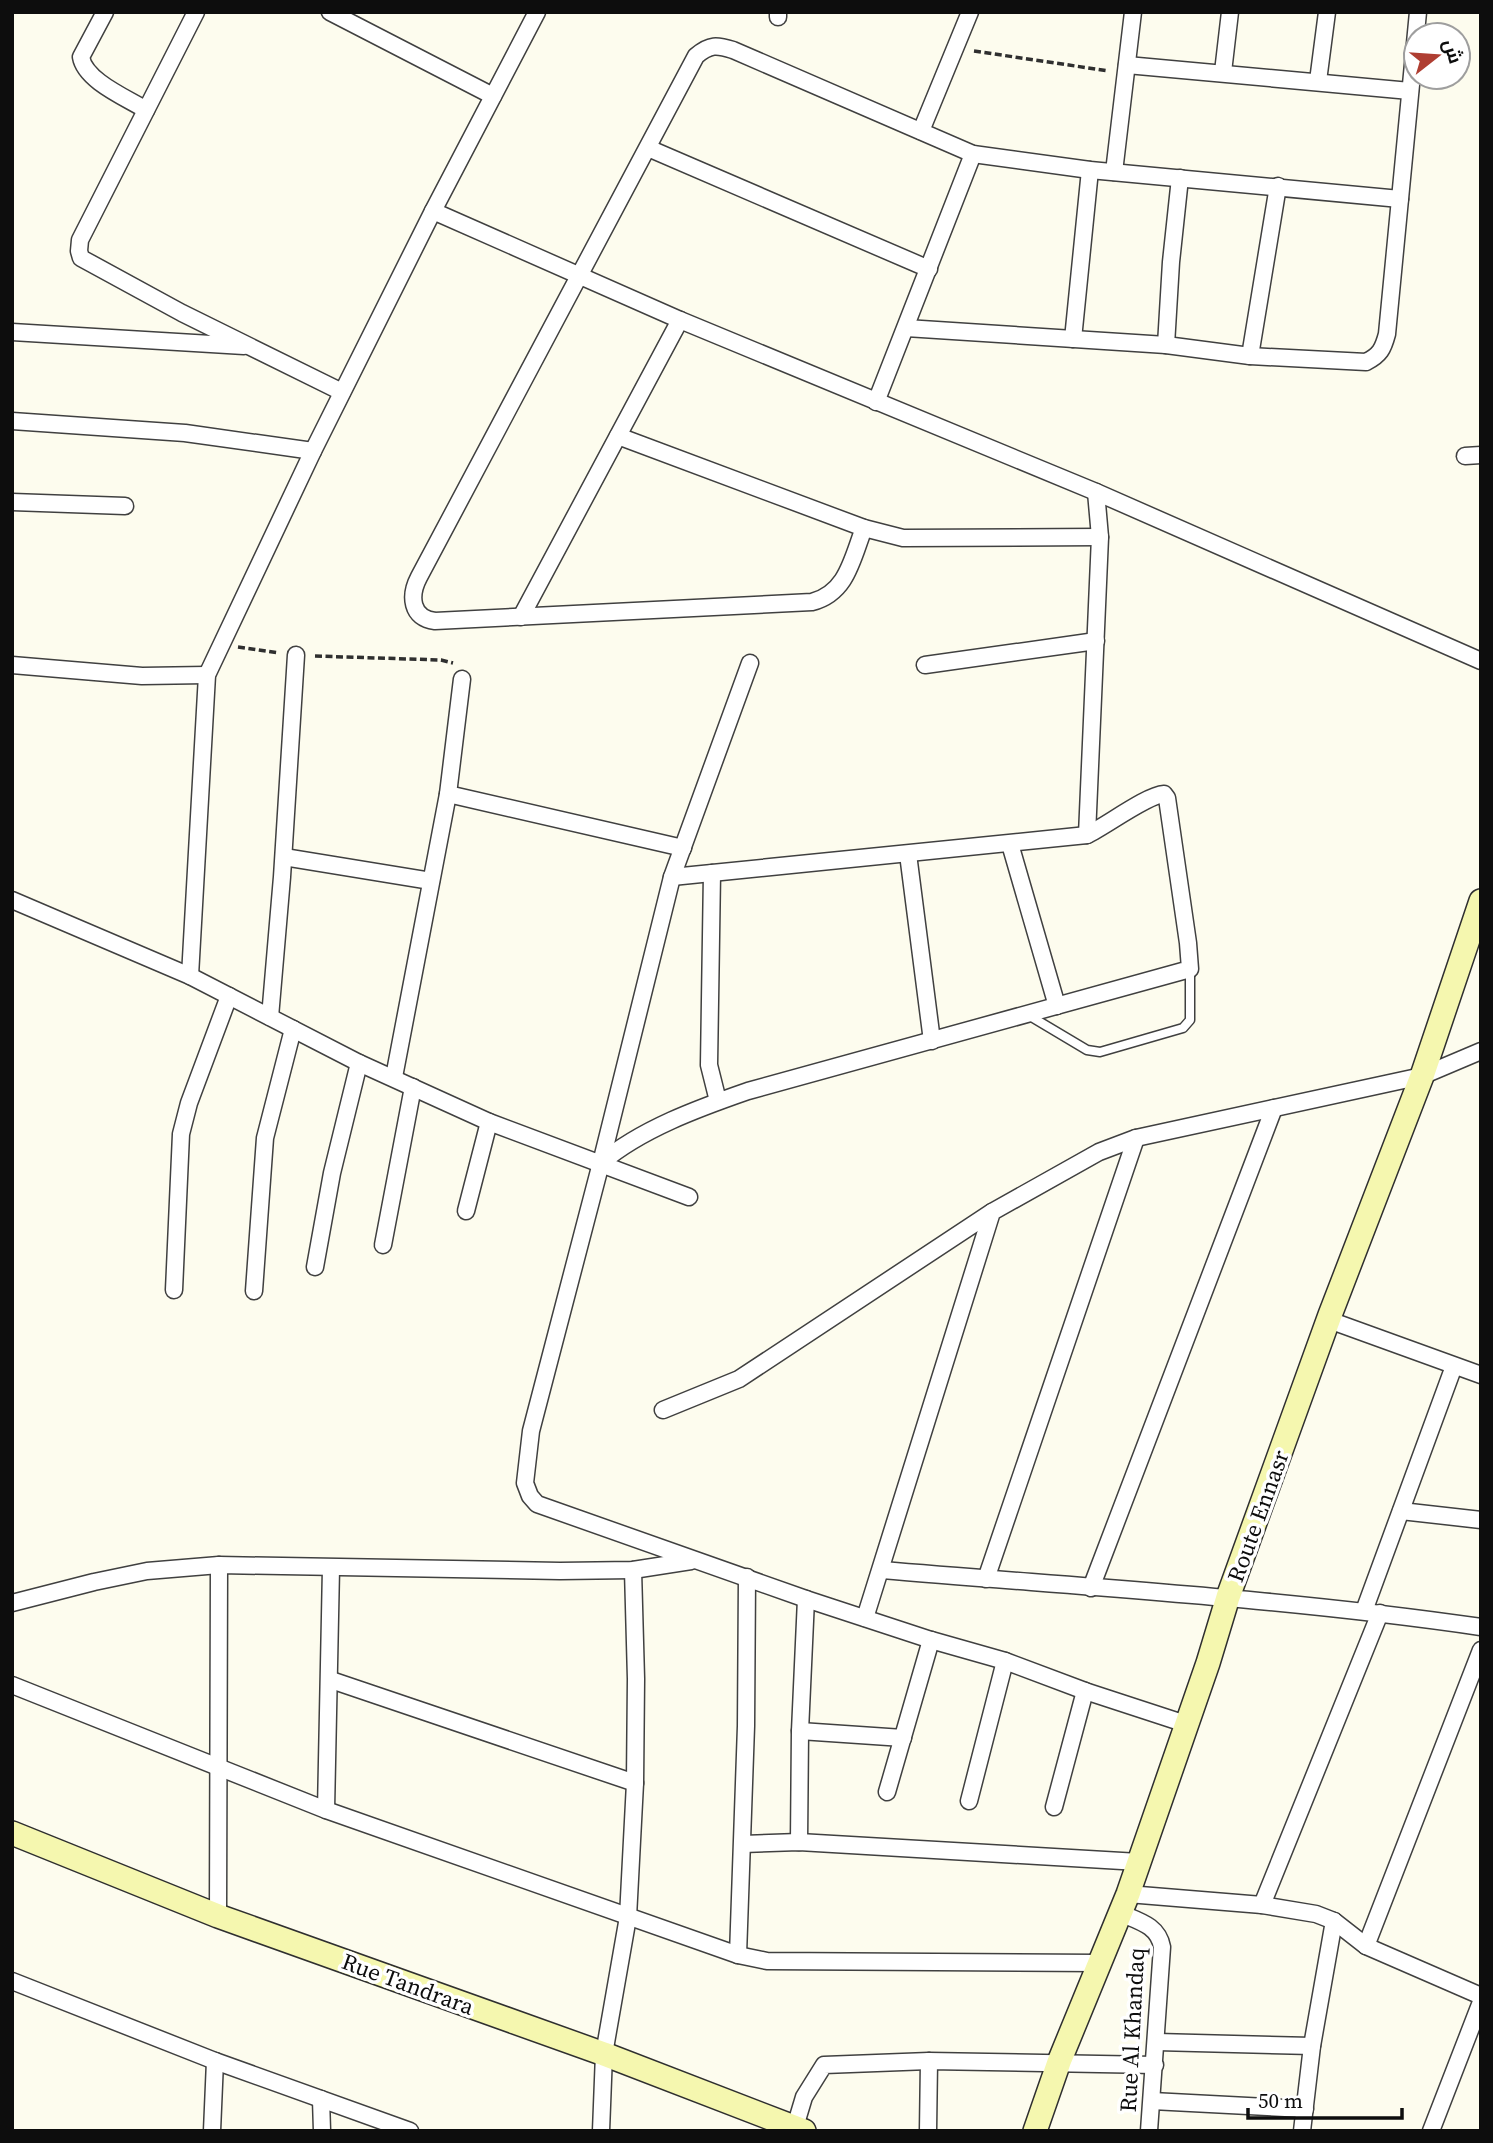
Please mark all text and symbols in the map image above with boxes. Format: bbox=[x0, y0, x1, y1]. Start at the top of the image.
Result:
north arrow bbox=[1402, 21, 1472, 91]
text: ش bbox=[1437, 36, 1469, 66]
street label: Route Ennasr bbox=[1219, 1445, 1297, 1586]
street label: Rue Tandrara bbox=[338, 1945, 479, 2023]
street label: Rue Al Khandaq bbox=[1112, 1947, 1152, 2113]
scale bar bbox=[1248, 2076, 1402, 2120]
text: 50 m bbox=[1258, 2086, 1303, 2115]

